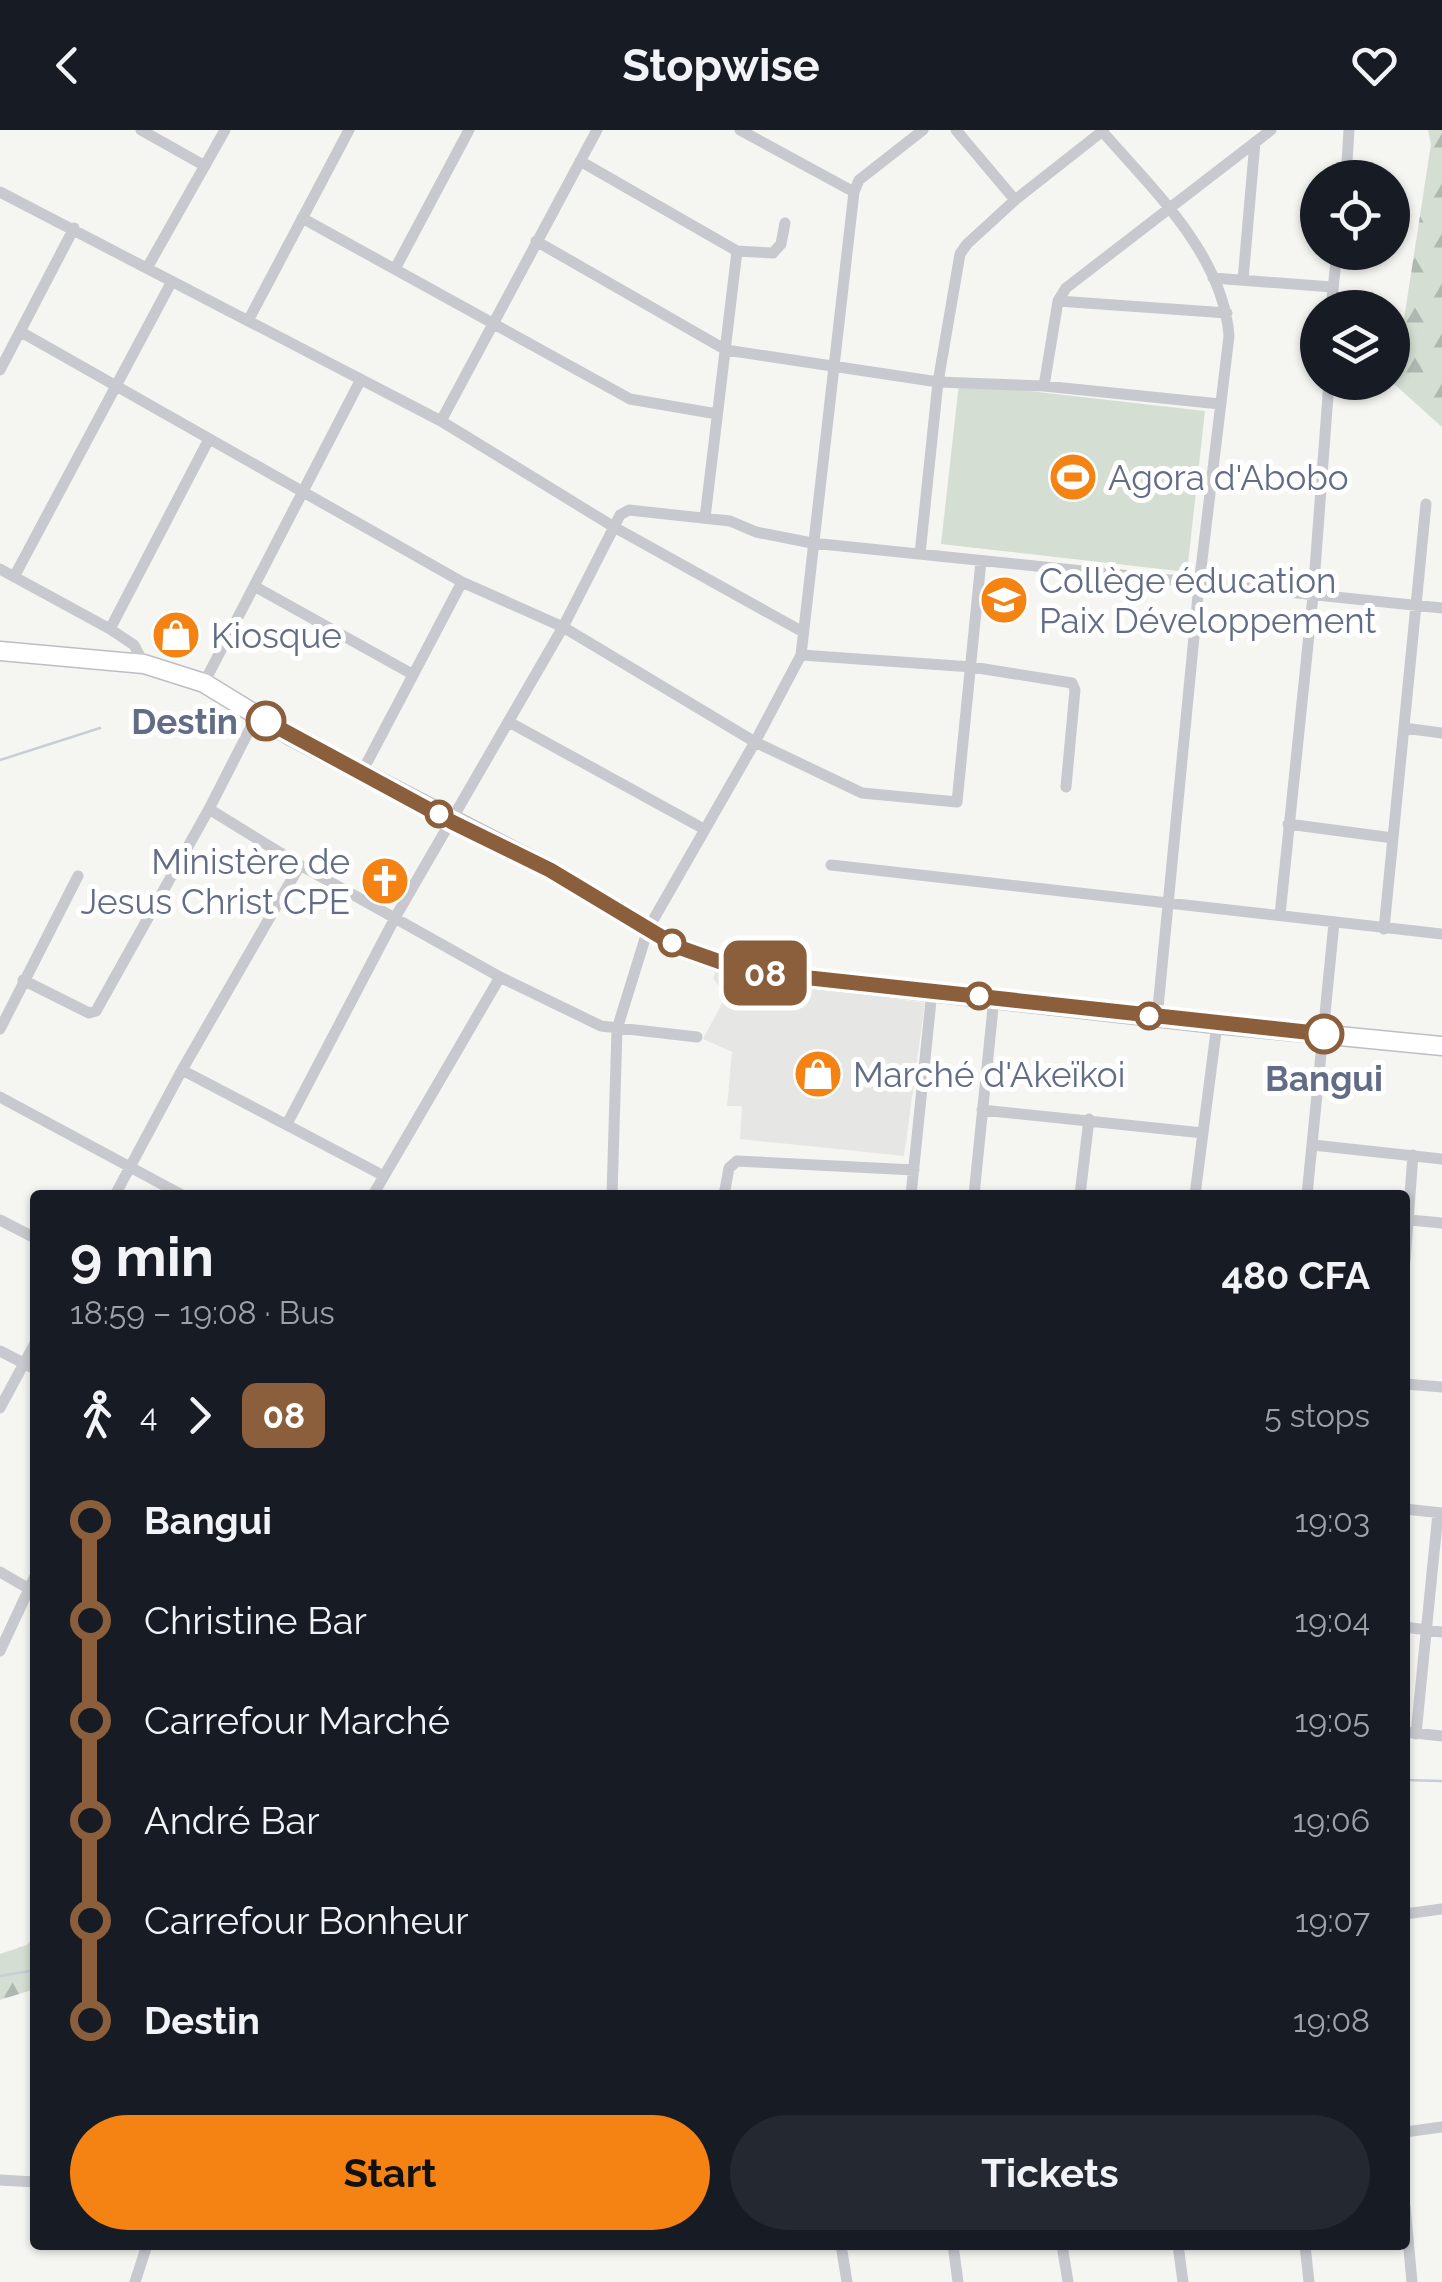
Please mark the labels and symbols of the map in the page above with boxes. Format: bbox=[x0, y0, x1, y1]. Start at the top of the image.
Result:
sports icon: Agora d'Abobo bbox=[1047, 451, 1099, 503]
place label: Agora d'Abobo bbox=[1108, 457, 1349, 498]
place label: Collège éducation Paix Développement bbox=[1039, 560, 1377, 641]
school or university icon: Collège éducation Paix Développement bbox=[978, 574, 1030, 626]
shop icon: Kiosque bbox=[150, 609, 202, 661]
place label: Kiosque bbox=[211, 615, 342, 656]
place label: Destin bbox=[131, 701, 238, 742]
marker: Destin bbox=[247, 702, 285, 740]
unlabelled marker bbox=[426, 801, 452, 827]
place label: Ministère de Jesus Christ CPE bbox=[80, 841, 350, 922]
church icon: Ministère de Jesus Christ CPE bbox=[359, 855, 411, 907]
unlabelled marker bbox=[659, 930, 685, 956]
line badge: 08 bbox=[720, 940, 810, 1006]
unlabelled marker bbox=[966, 983, 992, 1009]
unlabelled marker bbox=[1136, 1003, 1162, 1029]
marker: Bangui bbox=[1305, 1015, 1343, 1053]
shop icon: Marché d'Akeïkoi bbox=[792, 1048, 844, 1100]
place label: Marché d'Akeïkoi bbox=[853, 1054, 1125, 1095]
place label: Bangui bbox=[1265, 1058, 1383, 1099]

